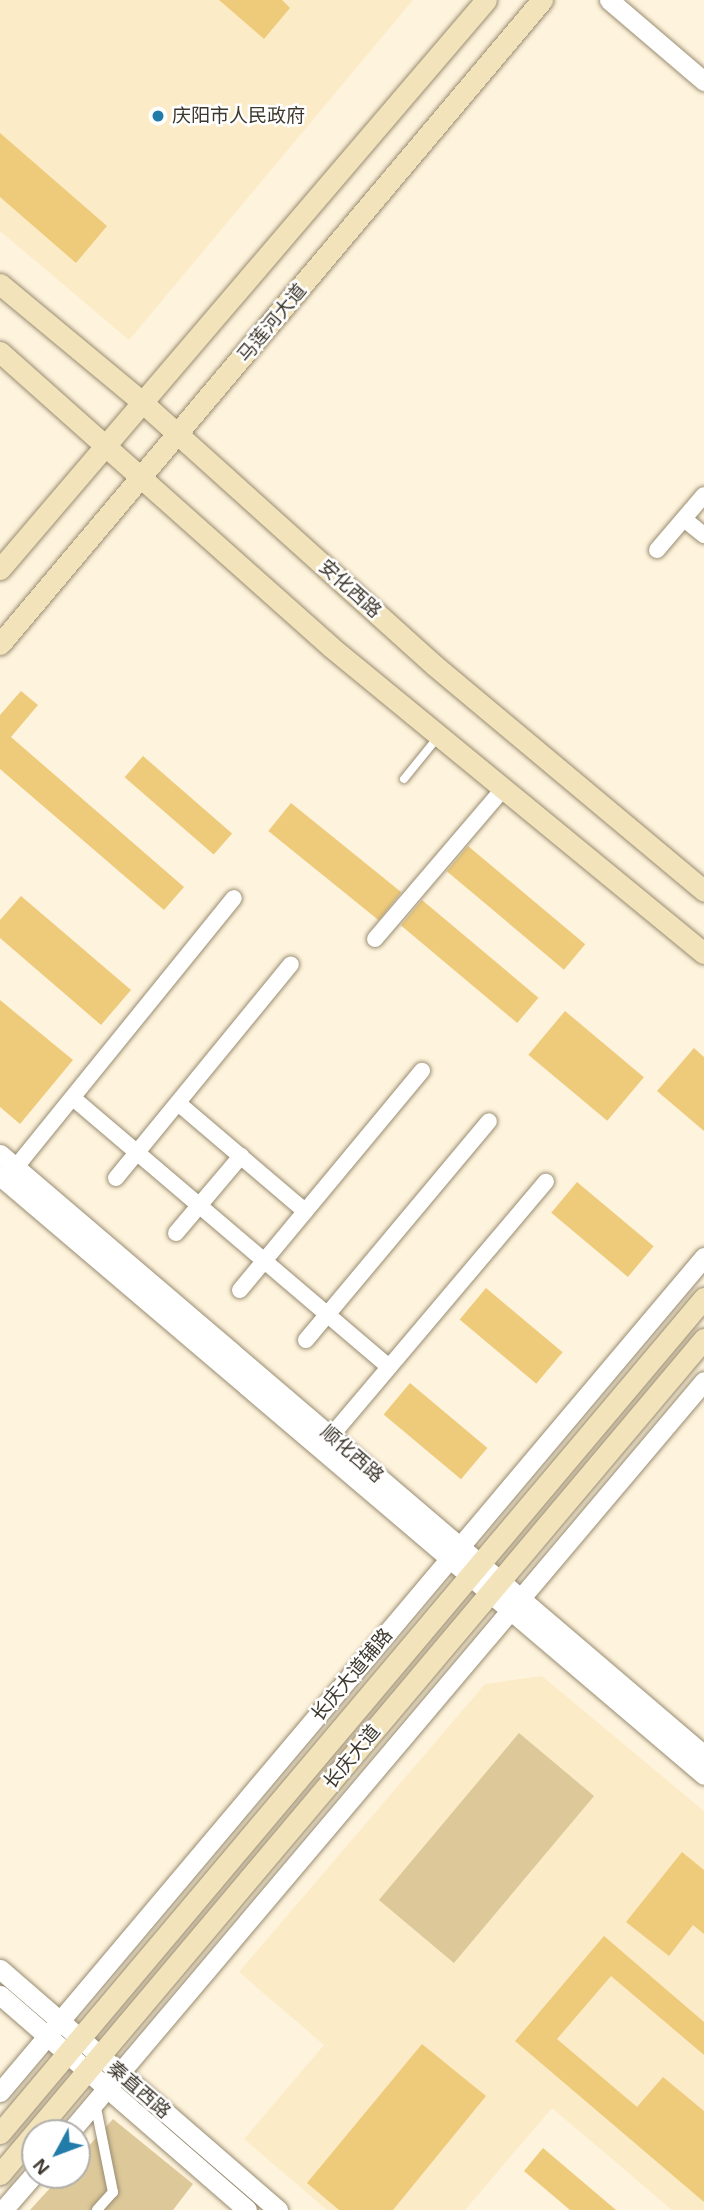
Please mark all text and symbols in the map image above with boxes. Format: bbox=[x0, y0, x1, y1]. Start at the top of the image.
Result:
place label: 庆阳市人民政府 bbox=[172, 105, 305, 127]
marker: 庆阳市人民政府 bbox=[150, 108, 166, 124]
street label: 马莲河大道 bbox=[233, 279, 311, 367]
street label: 安化西路 bbox=[314, 555, 386, 623]
street label: 顺化西路 bbox=[316, 1420, 388, 1488]
street label: 长庆大道辅路 bbox=[307, 1624, 397, 1726]
street label: 长庆大道 bbox=[319, 1721, 385, 1793]
street label: 秦直西路 bbox=[103, 2056, 175, 2124]
north arrow bbox=[21, 2119, 91, 2189]
text: N bbox=[29, 2155, 54, 2179]

